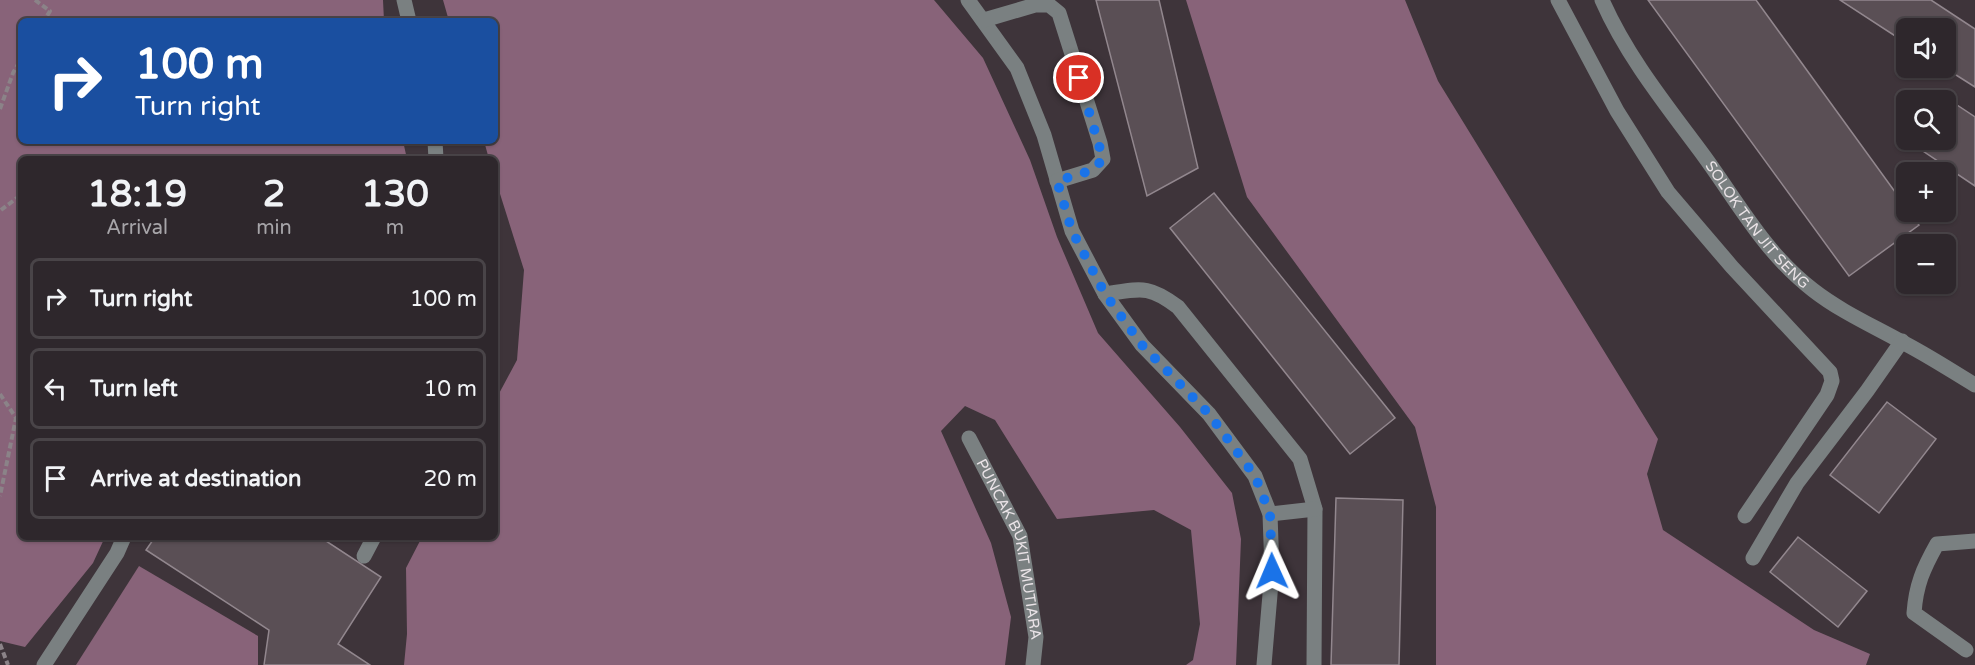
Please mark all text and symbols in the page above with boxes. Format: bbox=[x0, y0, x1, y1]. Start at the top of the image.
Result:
map controls bbox=[1896, 18, 1956, 294]
button: sound bbox=[1896, 18, 1956, 78]
text: 100 m bbox=[135, 39, 264, 90]
icon: right bbox=[36, 42, 114, 120]
pin bbox=[1053, 52, 1104, 103]
icon: arrive bbox=[1062, 61, 1095, 94]
text: Turn right bbox=[135, 90, 261, 123]
button: search bbox=[1896, 90, 1956, 150]
street label: SOLOK TAN JIT SENG bbox=[1701, 157, 1813, 292]
button: + bbox=[1896, 162, 1956, 222]
text: 18:19 bbox=[87, 173, 187, 216]
text: 2 bbox=[263, 173, 285, 216]
text: 130 bbox=[361, 173, 429, 216]
text: Arrival bbox=[106, 216, 168, 240]
text: min bbox=[256, 216, 292, 240]
text: m bbox=[386, 216, 404, 240]
button: − bbox=[1896, 234, 1956, 294]
icon: right bbox=[39, 282, 72, 315]
text: Turn right bbox=[90, 286, 192, 312]
text: 100 m bbox=[410, 286, 477, 312]
icon: left bbox=[39, 372, 72, 405]
text: Turn left bbox=[90, 376, 178, 402]
text: 10 m bbox=[423, 376, 477, 402]
street label: PUNCAK BUKIT MUTIARA bbox=[972, 456, 1045, 641]
icon: arrive bbox=[39, 462, 72, 495]
text: Arrive at destination bbox=[90, 466, 301, 492]
text: 20 m bbox=[423, 466, 477, 492]
position arrow bbox=[1240, 539, 1304, 603]

